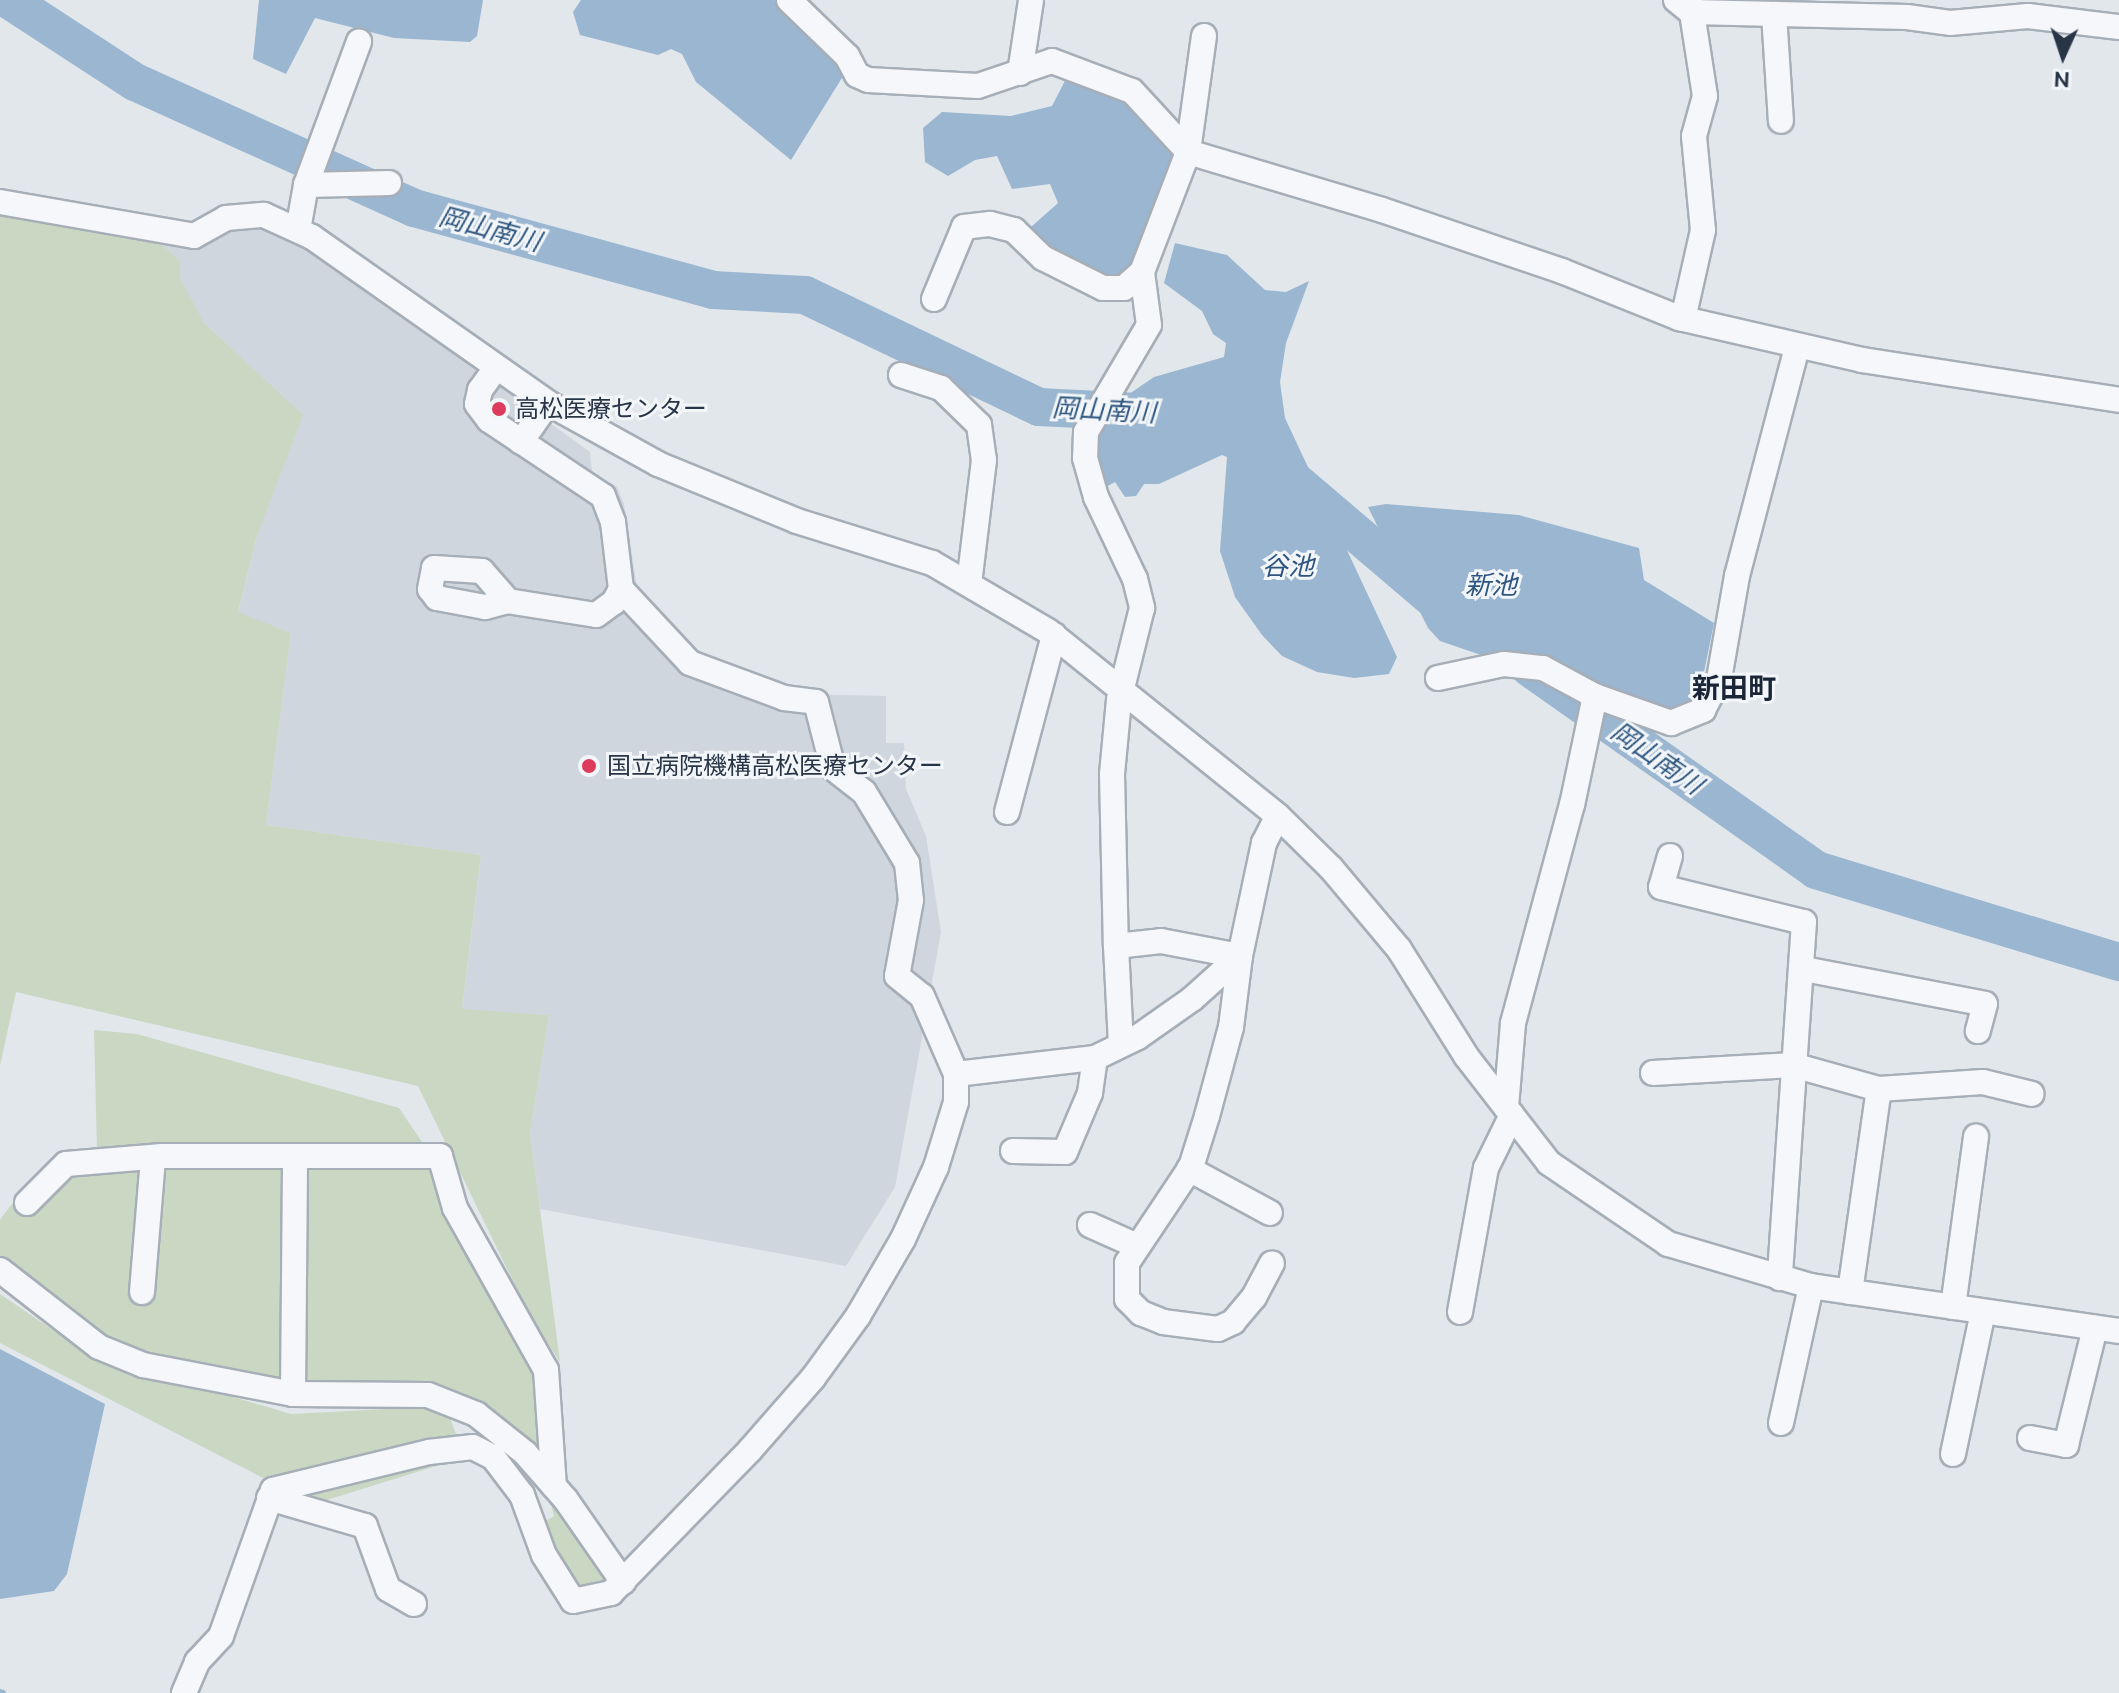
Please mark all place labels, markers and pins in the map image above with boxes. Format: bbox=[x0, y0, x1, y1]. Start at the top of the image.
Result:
place label: 高松医療センター bbox=[515, 395, 707, 423]
marker: 高松医療センター bbox=[490, 400, 508, 418]
place label: 国立病院機構高松医療センター bbox=[607, 752, 943, 780]
marker: 国立病院機構高松医療センター bbox=[578, 755, 600, 777]

